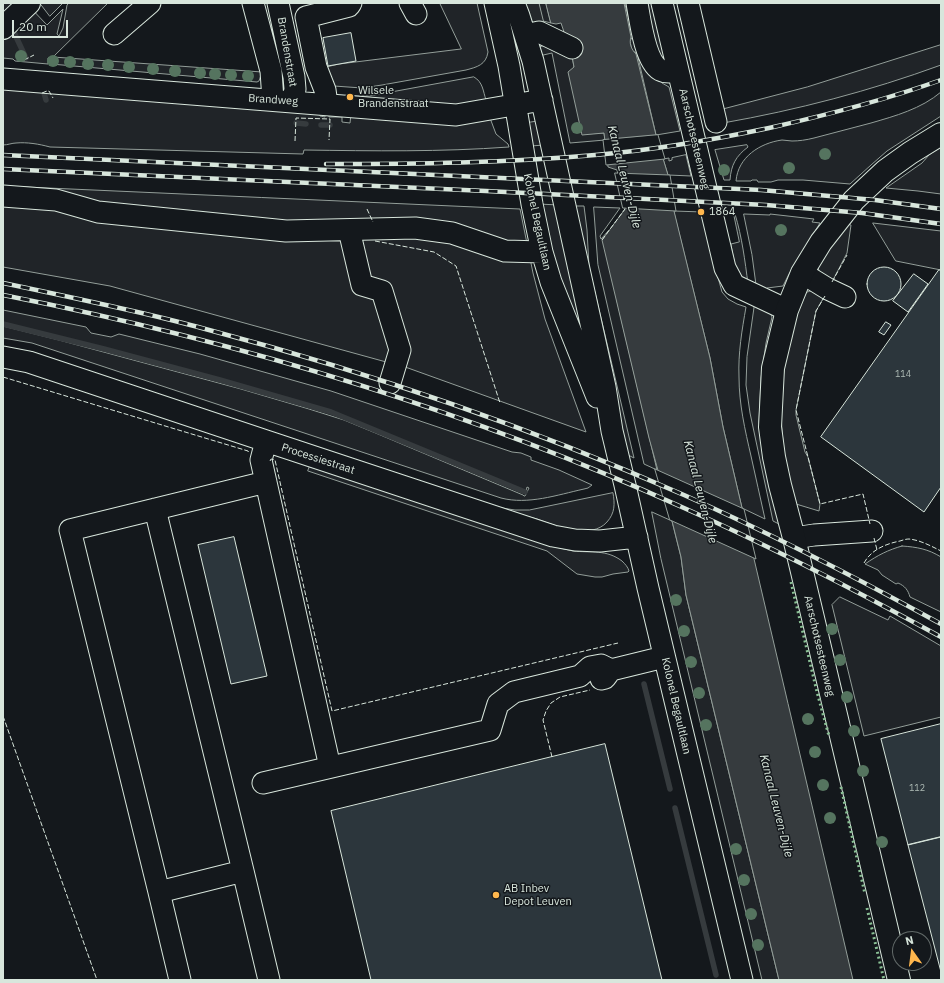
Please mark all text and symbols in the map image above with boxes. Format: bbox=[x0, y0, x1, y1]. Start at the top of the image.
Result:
scale bar bbox=[14, 12, 70, 38]
street label: Brandenstraat bbox=[274, 16, 300, 88]
text: 20 m bbox=[19, 19, 47, 34]
place label: Wilsele Brandenstraat bbox=[358, 84, 429, 110]
street label: Aarschotsesteenweg bbox=[676, 87, 712, 191]
street label: Brandweg bbox=[248, 92, 298, 108]
marker: Wilsele Brandenstraat bbox=[345, 92, 355, 102]
water label: Kanaal Leuven-Dijle bbox=[604, 124, 644, 230]
street label: Kolonel Begaultlaan bbox=[520, 172, 554, 272]
place label: 1864 bbox=[709, 205, 735, 219]
marker: 1864 bbox=[696, 207, 706, 217]
house number: 114 bbox=[895, 369, 911, 379]
water label: Kanaal Leuven-Dijle bbox=[680, 439, 720, 545]
street label: Processiestraat bbox=[280, 441, 356, 477]
street label: Aarschotsesteenweg bbox=[801, 594, 837, 698]
street label: Kolonel Begaultlaan bbox=[658, 656, 694, 756]
water label: Kanaal Leuven-Dijle bbox=[756, 753, 796, 859]
house number: 112 bbox=[909, 783, 925, 793]
place label: AB Inbev Depot Leuven bbox=[504, 882, 572, 908]
marker: AB Inbev Depot Leuven bbox=[491, 890, 501, 900]
north arrow bbox=[892, 931, 932, 971]
text: N bbox=[904, 933, 915, 948]

